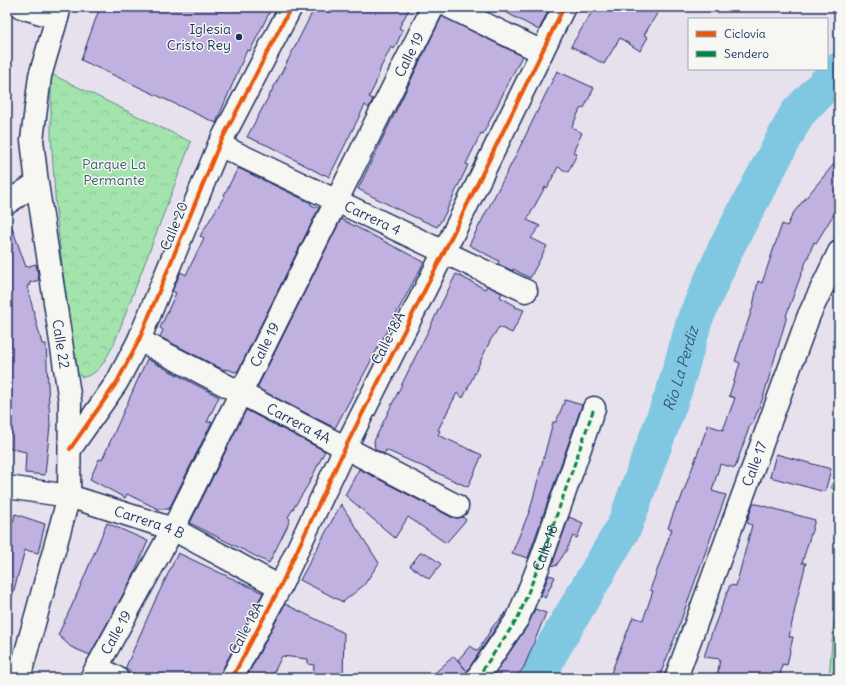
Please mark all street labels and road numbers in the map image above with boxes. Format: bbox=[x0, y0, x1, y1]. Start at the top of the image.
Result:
street label: Calle 19 bbox=[391, 29, 428, 80]
street label: Carrera 4 bbox=[341, 197, 404, 239]
street label: Calle 20 bbox=[156, 199, 192, 253]
street label: Calle 18A bbox=[367, 309, 409, 367]
street label: Calle 22 bbox=[48, 318, 74, 370]
street label: Calle 19 bbox=[246, 319, 284, 370]
street label: Carrera 4A bbox=[264, 399, 334, 447]
street label: Calle 17 bbox=[738, 439, 771, 489]
street label: Carrera 4 B bbox=[112, 502, 188, 543]
street label: Calle 18 bbox=[529, 522, 562, 574]
street label: Calle 18A bbox=[225, 599, 267, 657]
street label: Calle 19 bbox=[97, 607, 136, 658]

